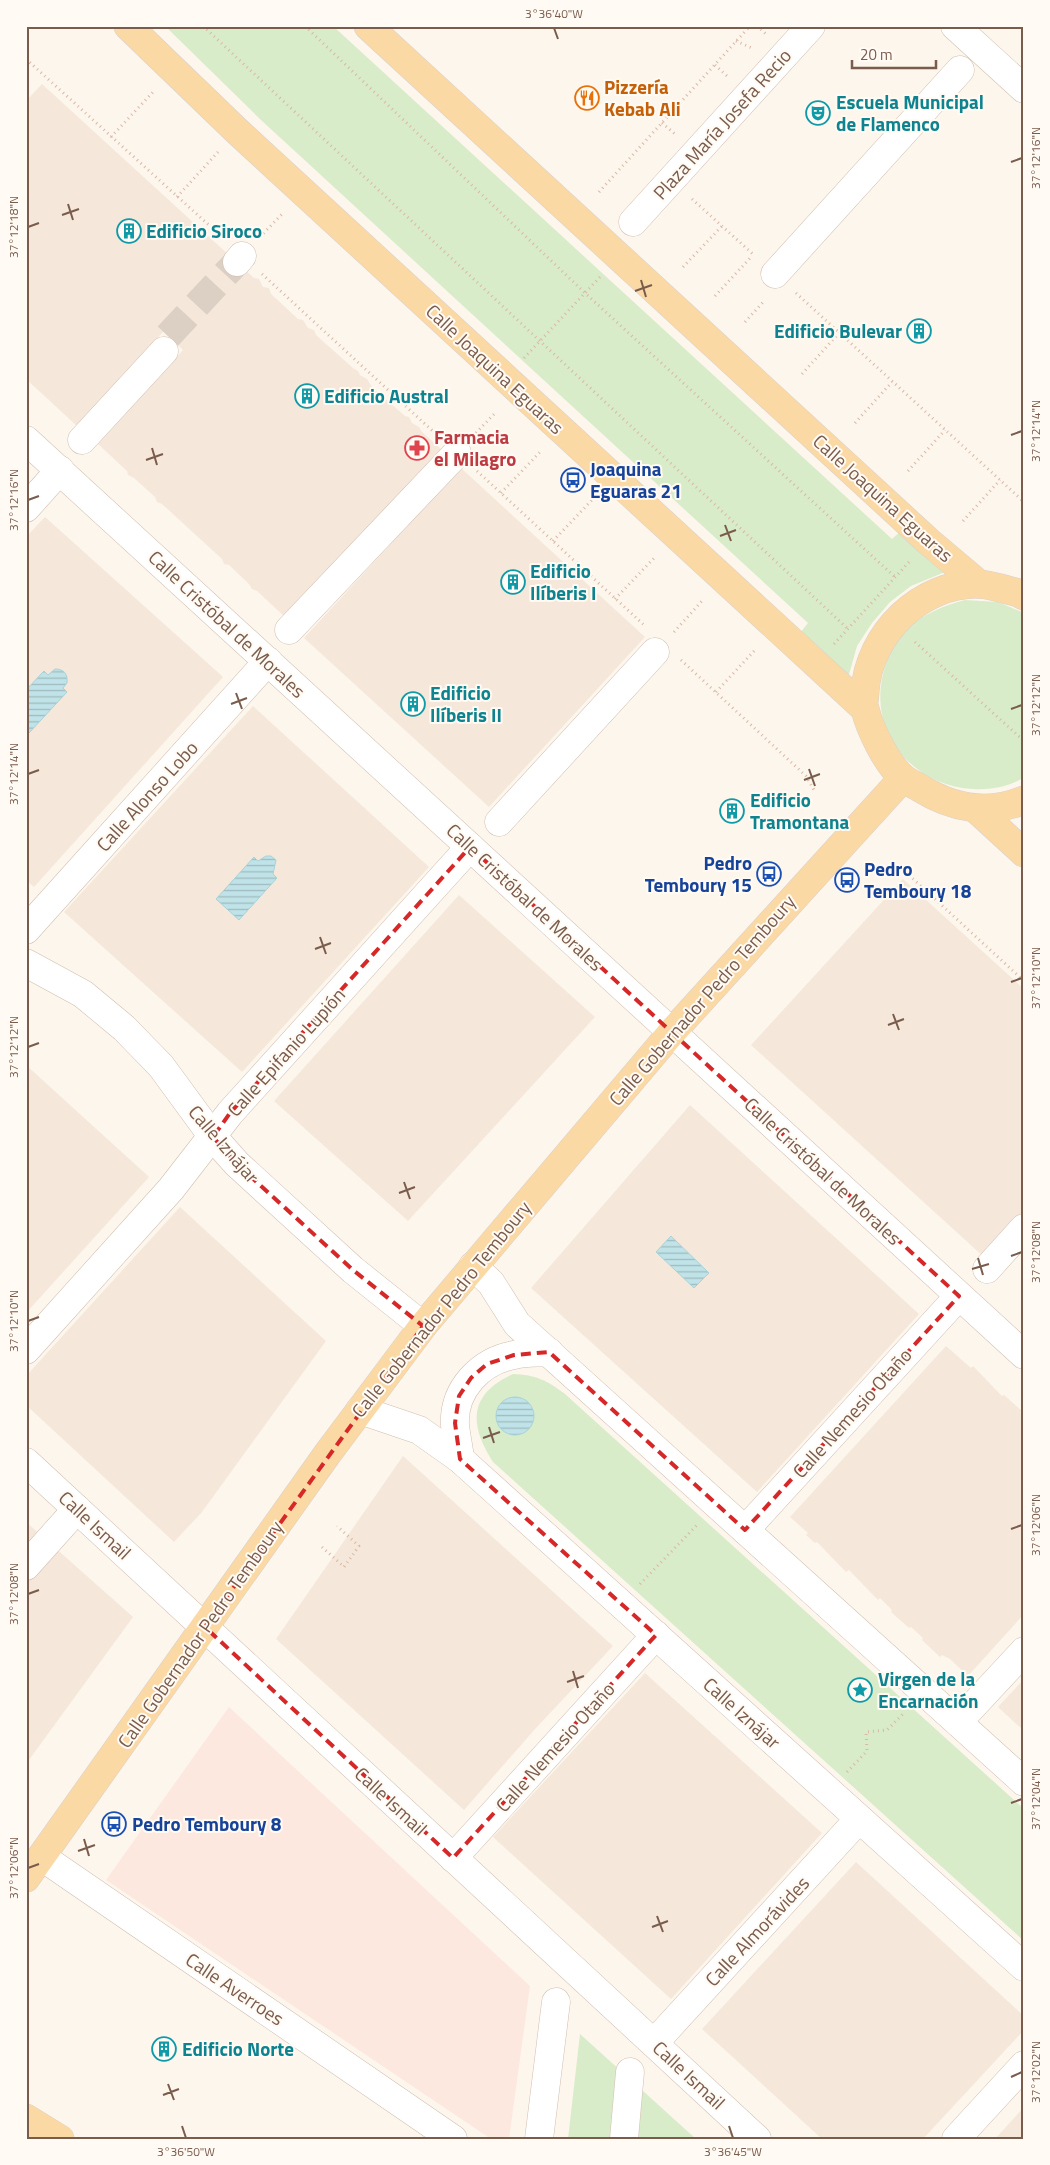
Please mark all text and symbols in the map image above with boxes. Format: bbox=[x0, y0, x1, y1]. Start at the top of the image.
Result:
text: 3°36'40"W bbox=[525, 4, 583, 23]
scale bar bbox=[852, 38, 936, 70]
street label: Plaza María Josefa Recio bbox=[646, 42, 798, 206]
text: 20 m bbox=[860, 43, 893, 66]
place label: Pizzería Kebab Ali bbox=[604, 72, 681, 123]
restaurant icon: Pizzería Kebab Ali bbox=[574, 85, 600, 111]
place label: Escuela Municipal de Flamenco bbox=[836, 87, 984, 138]
theatre icon: Escuela Municipal de Flamenco bbox=[805, 100, 831, 126]
text: 37°12'16"N bbox=[1026, 127, 1045, 189]
text: 37°12'18"N bbox=[4, 196, 23, 258]
place label: Edificio Siroco bbox=[146, 216, 262, 245]
building icon: Edificio Siroco bbox=[116, 218, 142, 244]
street label: Calle Joaquina Eguaras bbox=[420, 297, 571, 441]
place label: Edificio Bulevar bbox=[774, 316, 902, 345]
building icon: Edificio Bulevar bbox=[906, 318, 932, 344]
place label: Edificio Austral bbox=[324, 381, 449, 410]
building icon: Edificio Austral bbox=[294, 383, 320, 409]
text: 37°12'14"N bbox=[1026, 400, 1045, 462]
place label: Farmacia el Milagro bbox=[434, 422, 516, 473]
street label: Calle Joaquina Eguaras bbox=[807, 427, 960, 569]
pharmacy icon: Farmacia el Milagro bbox=[404, 435, 430, 461]
place label: Joaquina Eguaras 21 bbox=[590, 454, 682, 505]
bus stop icon: Joaquina Eguaras 21 bbox=[560, 467, 586, 493]
text: 37°12'16"N bbox=[4, 469, 23, 531]
street label: Calle Cristóbal de Morales bbox=[142, 543, 313, 704]
place label: Edificio Ilíberis I bbox=[530, 556, 597, 607]
building icon: Edificio Ilíberis I bbox=[500, 569, 526, 595]
text: 37°12'12"N bbox=[1026, 674, 1045, 736]
place label: Edificio Ilíberis II bbox=[430, 678, 502, 729]
building icon: Edificio Ilíberis II bbox=[400, 691, 426, 717]
street label: Calle Alonso Lobo bbox=[89, 734, 204, 858]
text: 37°12'14"N bbox=[4, 743, 23, 805]
place label: Edificio Tramontana bbox=[750, 785, 849, 836]
building icon: Edificio Tramontana bbox=[719, 798, 745, 824]
street label: Calle Cristóbal de Morales bbox=[440, 816, 611, 977]
place label: Pedro Temboury 15 bbox=[645, 848, 752, 899]
place label: Pedro Temboury 18 bbox=[864, 854, 972, 905]
bus stop icon: Pedro Temboury 15 bbox=[756, 861, 782, 887]
bus stop icon: Pedro Temboury 18 bbox=[834, 867, 860, 893]
street label: Calle Gobernador Pedro Temboury bbox=[601, 888, 802, 1112]
text: 37°12'10"N bbox=[1026, 947, 1045, 1009]
street label: Calle Epifanio Lupión bbox=[220, 981, 352, 1123]
text: 37°12'12"N bbox=[4, 1016, 23, 1078]
street label: Calle Cristóbal de Morales bbox=[738, 1090, 909, 1251]
street label: Calle Iznájar bbox=[182, 1098, 267, 1190]
street label: Calle Gobernador Pedro Temboury bbox=[344, 1194, 537, 1423]
text: 37°12'08"N bbox=[1026, 1221, 1045, 1283]
text: 37°12'10"N bbox=[4, 1290, 23, 1352]
street label: Calle Nemesio Otaño bbox=[785, 1341, 918, 1484]
street label: Calle Ismail bbox=[53, 1483, 138, 1566]
text: 37°12'06"N bbox=[1026, 1494, 1045, 1556]
street label: Calle Gobernador Pedro Temboury bbox=[110, 1514, 289, 1753]
text: 37°12'08"N bbox=[4, 1563, 23, 1625]
place label: Virgen de la Encarnación bbox=[878, 1664, 979, 1715]
street label: Calle Iznájar bbox=[697, 1670, 788, 1756]
street label: Calle Nemesio Otaño bbox=[488, 1675, 621, 1818]
place icon: Virgen de la Encarnación bbox=[847, 1677, 873, 1703]
street label: Calle Ismail bbox=[349, 1759, 434, 1842]
text: 37°12'04"N bbox=[1026, 1768, 1045, 1830]
place label: Pedro Temboury 8 bbox=[132, 1809, 282, 1838]
bus stop icon: Pedro Temboury 8 bbox=[101, 1811, 127, 1837]
text: 37°12'06"N bbox=[4, 1837, 23, 1899]
street label: Calle Almorávides bbox=[698, 1869, 816, 1992]
street label: Calle Averroes bbox=[180, 1945, 291, 2032]
street label: Calle Ismail bbox=[647, 2033, 732, 2116]
place label: Edificio Norte bbox=[182, 2034, 294, 2063]
building icon: Edificio Norte bbox=[151, 2036, 177, 2062]
text: 37°12'02"N bbox=[1026, 2041, 1045, 2103]
text: 3°36'50"W bbox=[157, 2142, 215, 2161]
text: 3°36'45"W bbox=[704, 2142, 762, 2161]

